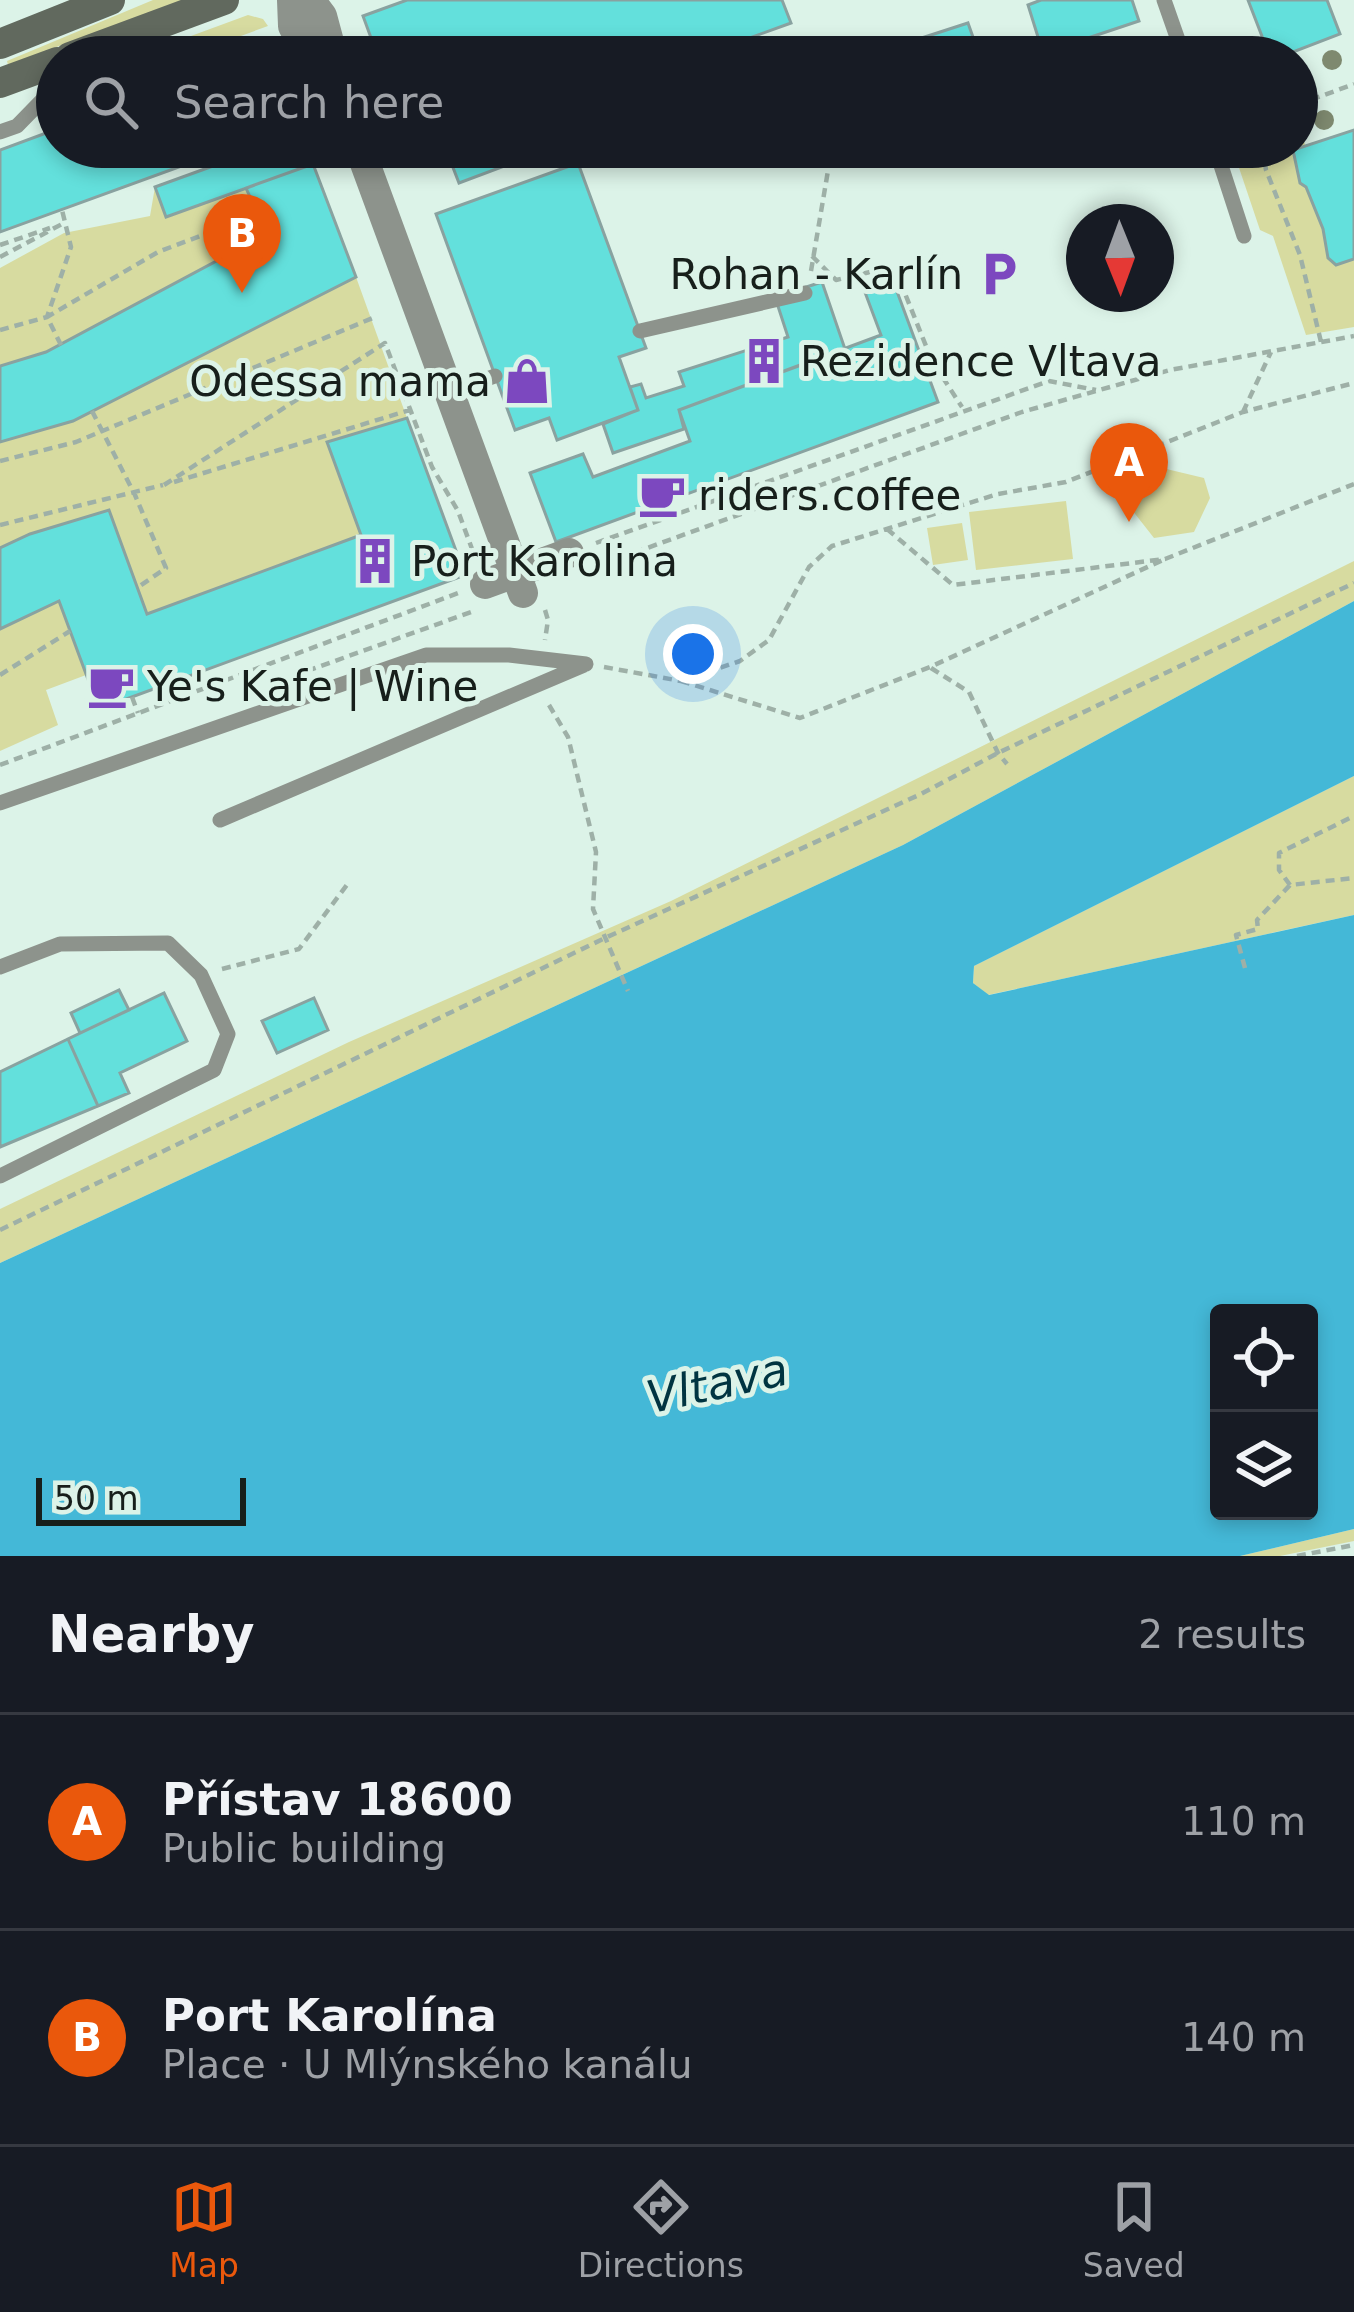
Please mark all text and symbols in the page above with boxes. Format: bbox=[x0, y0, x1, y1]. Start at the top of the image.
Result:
search box bbox=[36, 36, 1318, 168]
icon: search bbox=[78, 69, 144, 135]
text: Search here bbox=[174, 76, 444, 129]
pin: B bbox=[203, 194, 281, 293]
north arrow bbox=[1066, 204, 1174, 312]
parking icon: Rohan - Karlín bbox=[974, 249, 1024, 299]
place label: Rohan - Karlín bbox=[669, 250, 963, 299]
building icon: Rezidence Vltava bbox=[739, 336, 789, 386]
place label: Rezidence Vltava bbox=[800, 337, 1161, 386]
shop icon: Odessa mama bbox=[502, 356, 552, 406]
place label: Odessa mama bbox=[189, 357, 491, 406]
pin: A bbox=[1090, 423, 1168, 522]
cafe icon: riders.coffee bbox=[637, 470, 687, 520]
place label: riders.coffee bbox=[698, 471, 961, 520]
building icon: Port Karolina bbox=[350, 536, 400, 586]
place label: Port Karolina bbox=[411, 537, 678, 586]
your location bbox=[663, 624, 723, 684]
cafe icon: Ye's Kafe | Wine bbox=[86, 661, 136, 711]
place label: Ye's Kafe | Wine bbox=[146, 662, 478, 711]
map controls bbox=[1210, 1304, 1318, 1520]
button: locate bbox=[1210, 1304, 1318, 1412]
water label: Vltava bbox=[642, 1343, 792, 1424]
button: layers bbox=[1210, 1412, 1318, 1520]
scale bar bbox=[36, 1472, 246, 1525]
text: 50 m bbox=[54, 1479, 139, 1518]
text: Nearby bbox=[48, 1605, 255, 1664]
text: 2 results bbox=[1138, 1612, 1306, 1657]
text: Přístav 18600 bbox=[162, 1773, 513, 1826]
text: A bbox=[72, 1799, 102, 1844]
text: 110 m bbox=[1181, 1799, 1306, 1844]
text: Public building bbox=[162, 1826, 446, 1871]
text: Port Karolína bbox=[162, 1989, 497, 2042]
text: B bbox=[72, 2015, 102, 2060]
text: 140 m bbox=[1181, 2015, 1306, 2060]
text: Place · U Mlýnského kanálu bbox=[162, 2042, 693, 2087]
tab: Map bbox=[169, 2174, 239, 2285]
tab: Directions bbox=[578, 2174, 744, 2285]
tab: Saved bbox=[1083, 2174, 1185, 2285]

